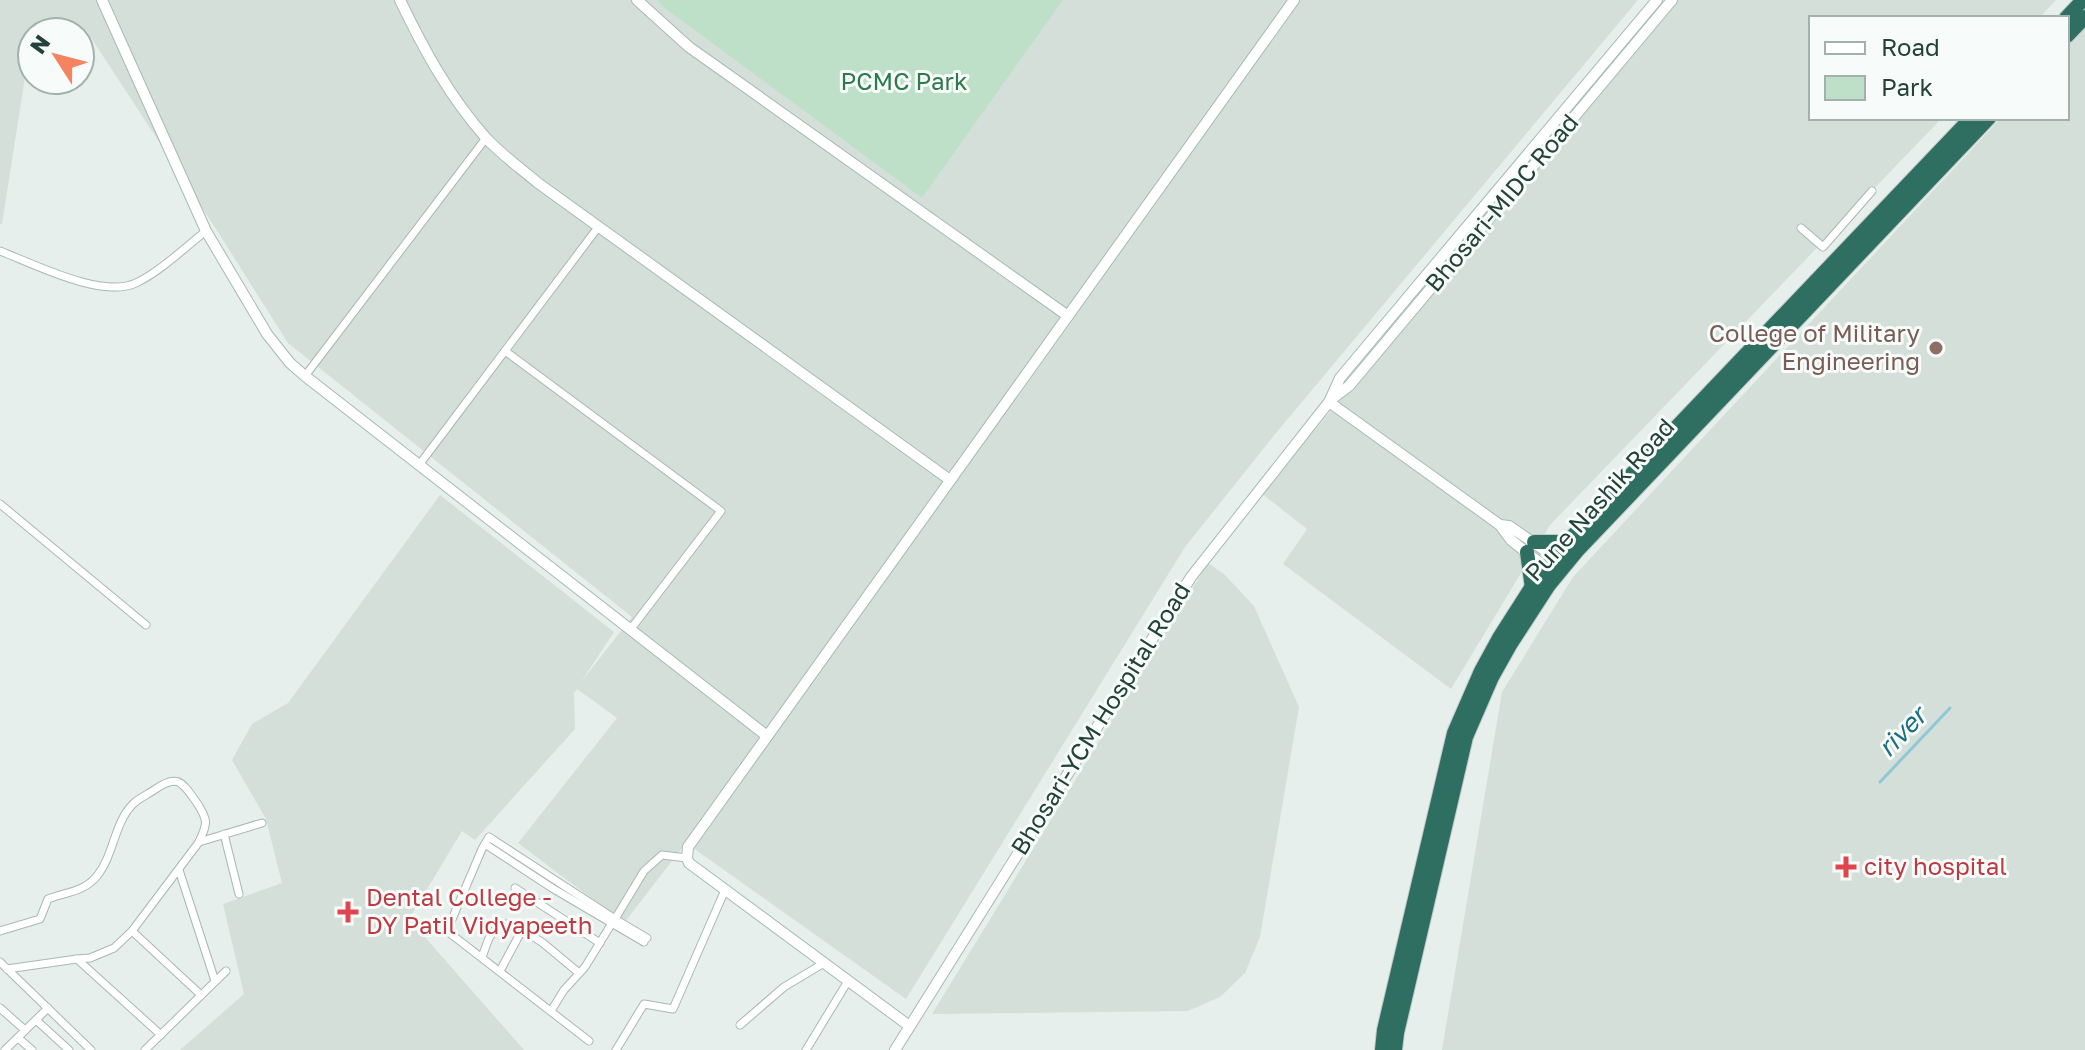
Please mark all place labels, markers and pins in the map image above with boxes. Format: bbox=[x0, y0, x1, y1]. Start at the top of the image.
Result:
place label: College of Military Engineering bbox=[1709, 318, 1920, 375]
marker: College of Military Engineering bbox=[1927, 339, 1945, 357]
place label: city hospital bbox=[1864, 851, 2007, 880]
marker: city hospital bbox=[1835, 856, 1857, 878]
place label: Dental College - DY Patil Vidyapeeth bbox=[366, 882, 592, 939]
marker: Dental College - DY Patil Vidyapeeth bbox=[337, 901, 359, 923]

